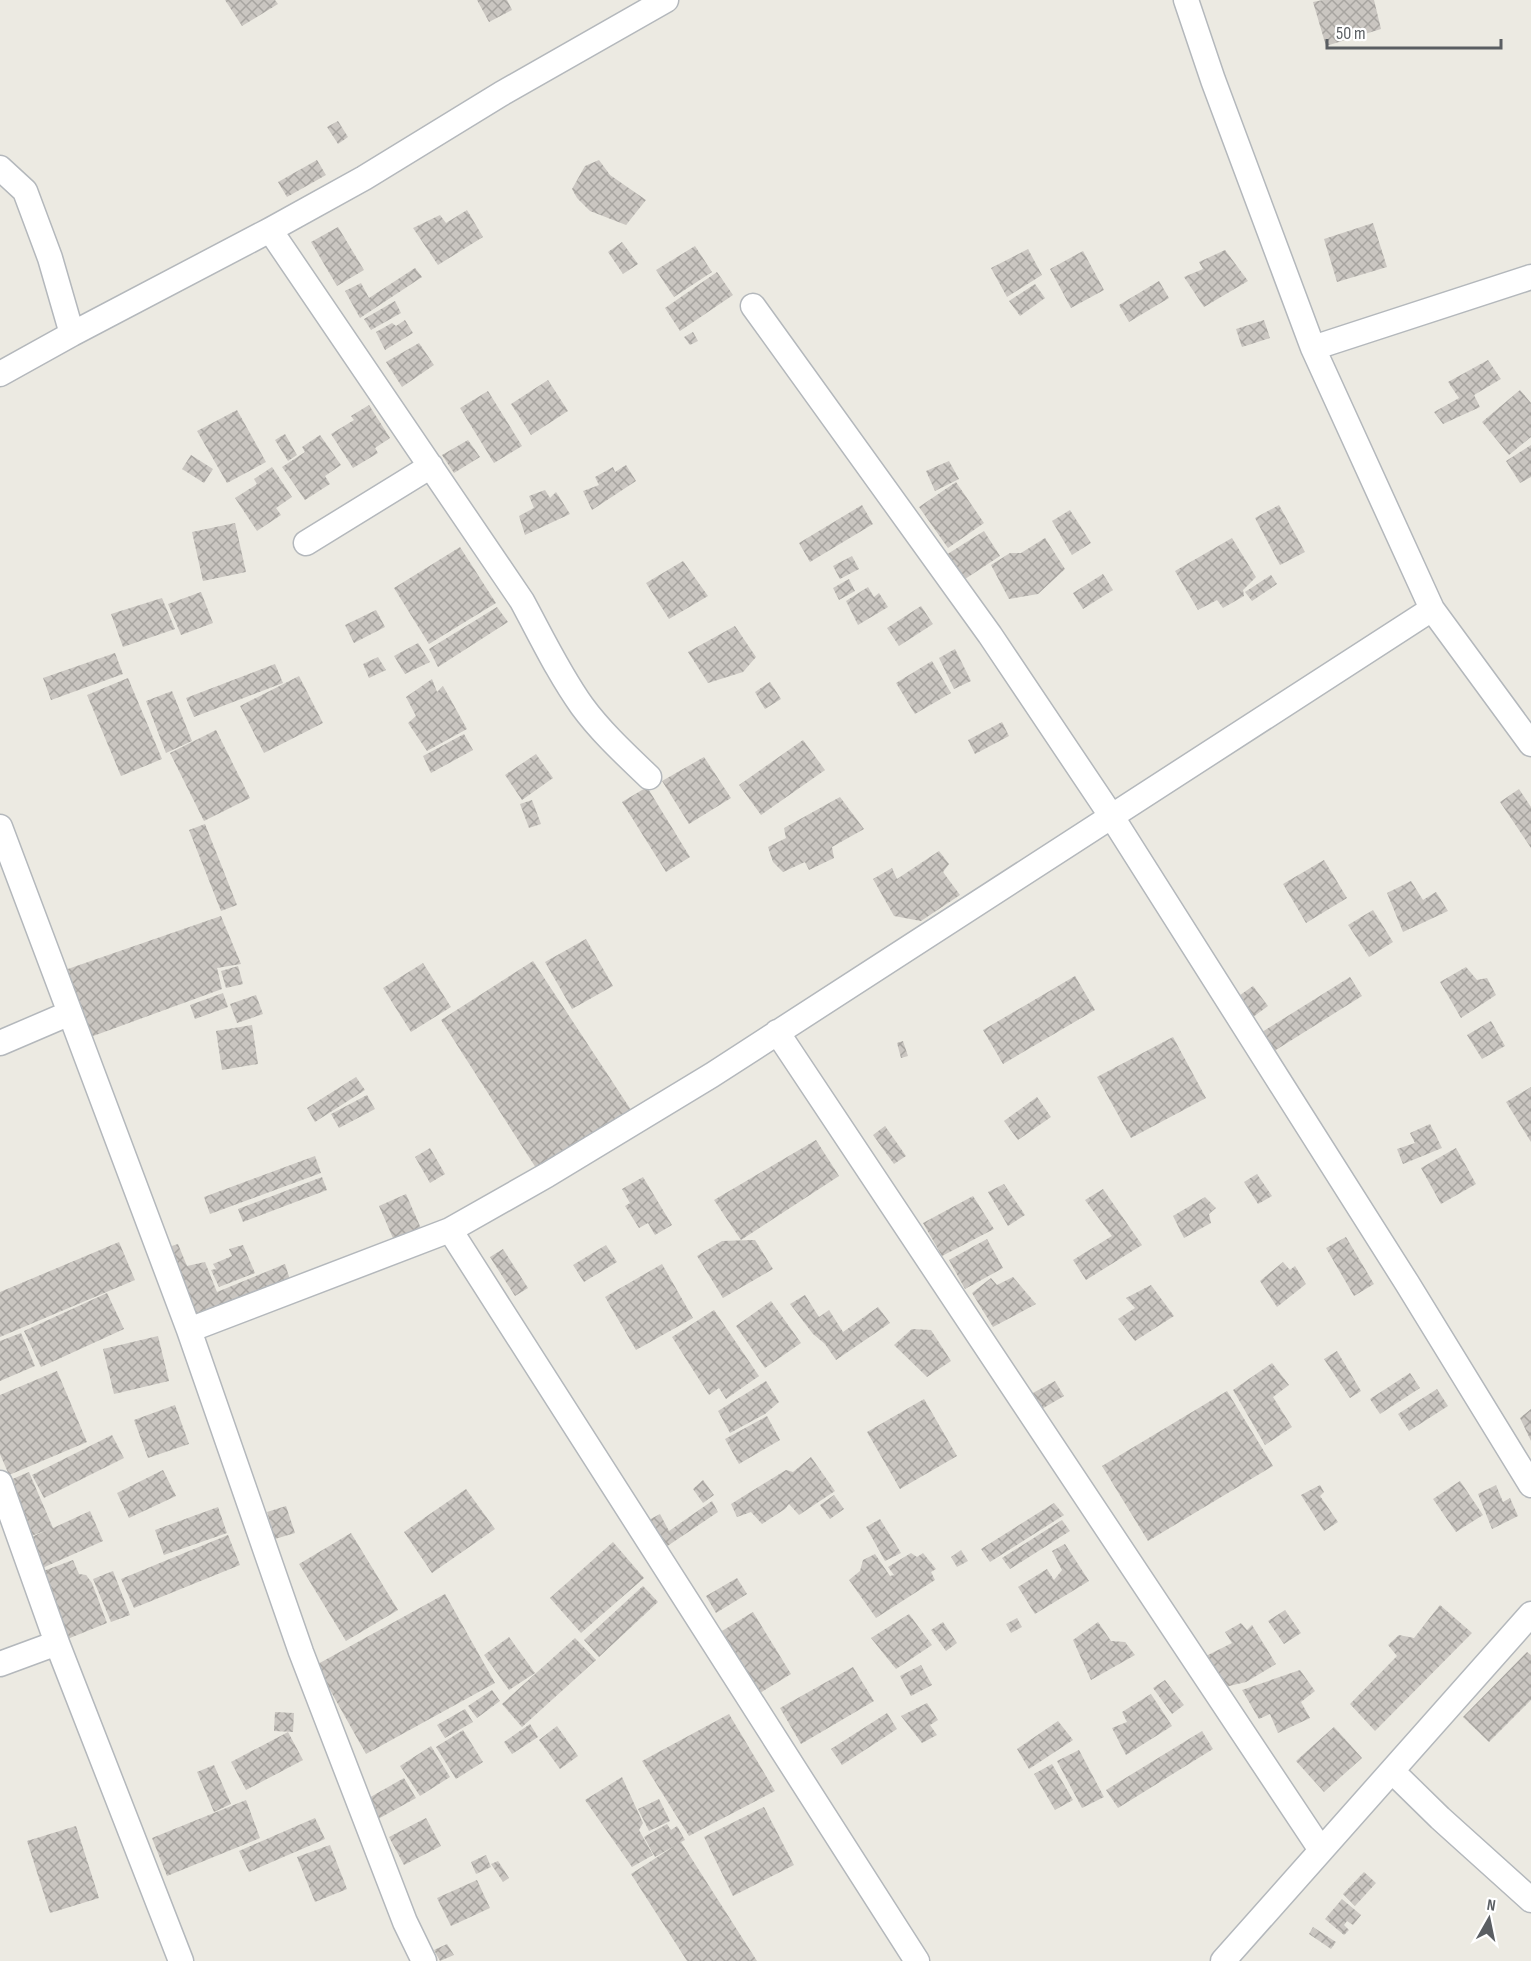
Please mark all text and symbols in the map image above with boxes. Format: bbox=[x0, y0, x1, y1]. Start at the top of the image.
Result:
scale bar bbox=[1327, 12, 1501, 50]
text: 50 m bbox=[1336, 23, 1366, 44]
north arrow bbox=[1459, 1889, 1519, 1949]
text: N bbox=[1485, 1896, 1497, 1916]

